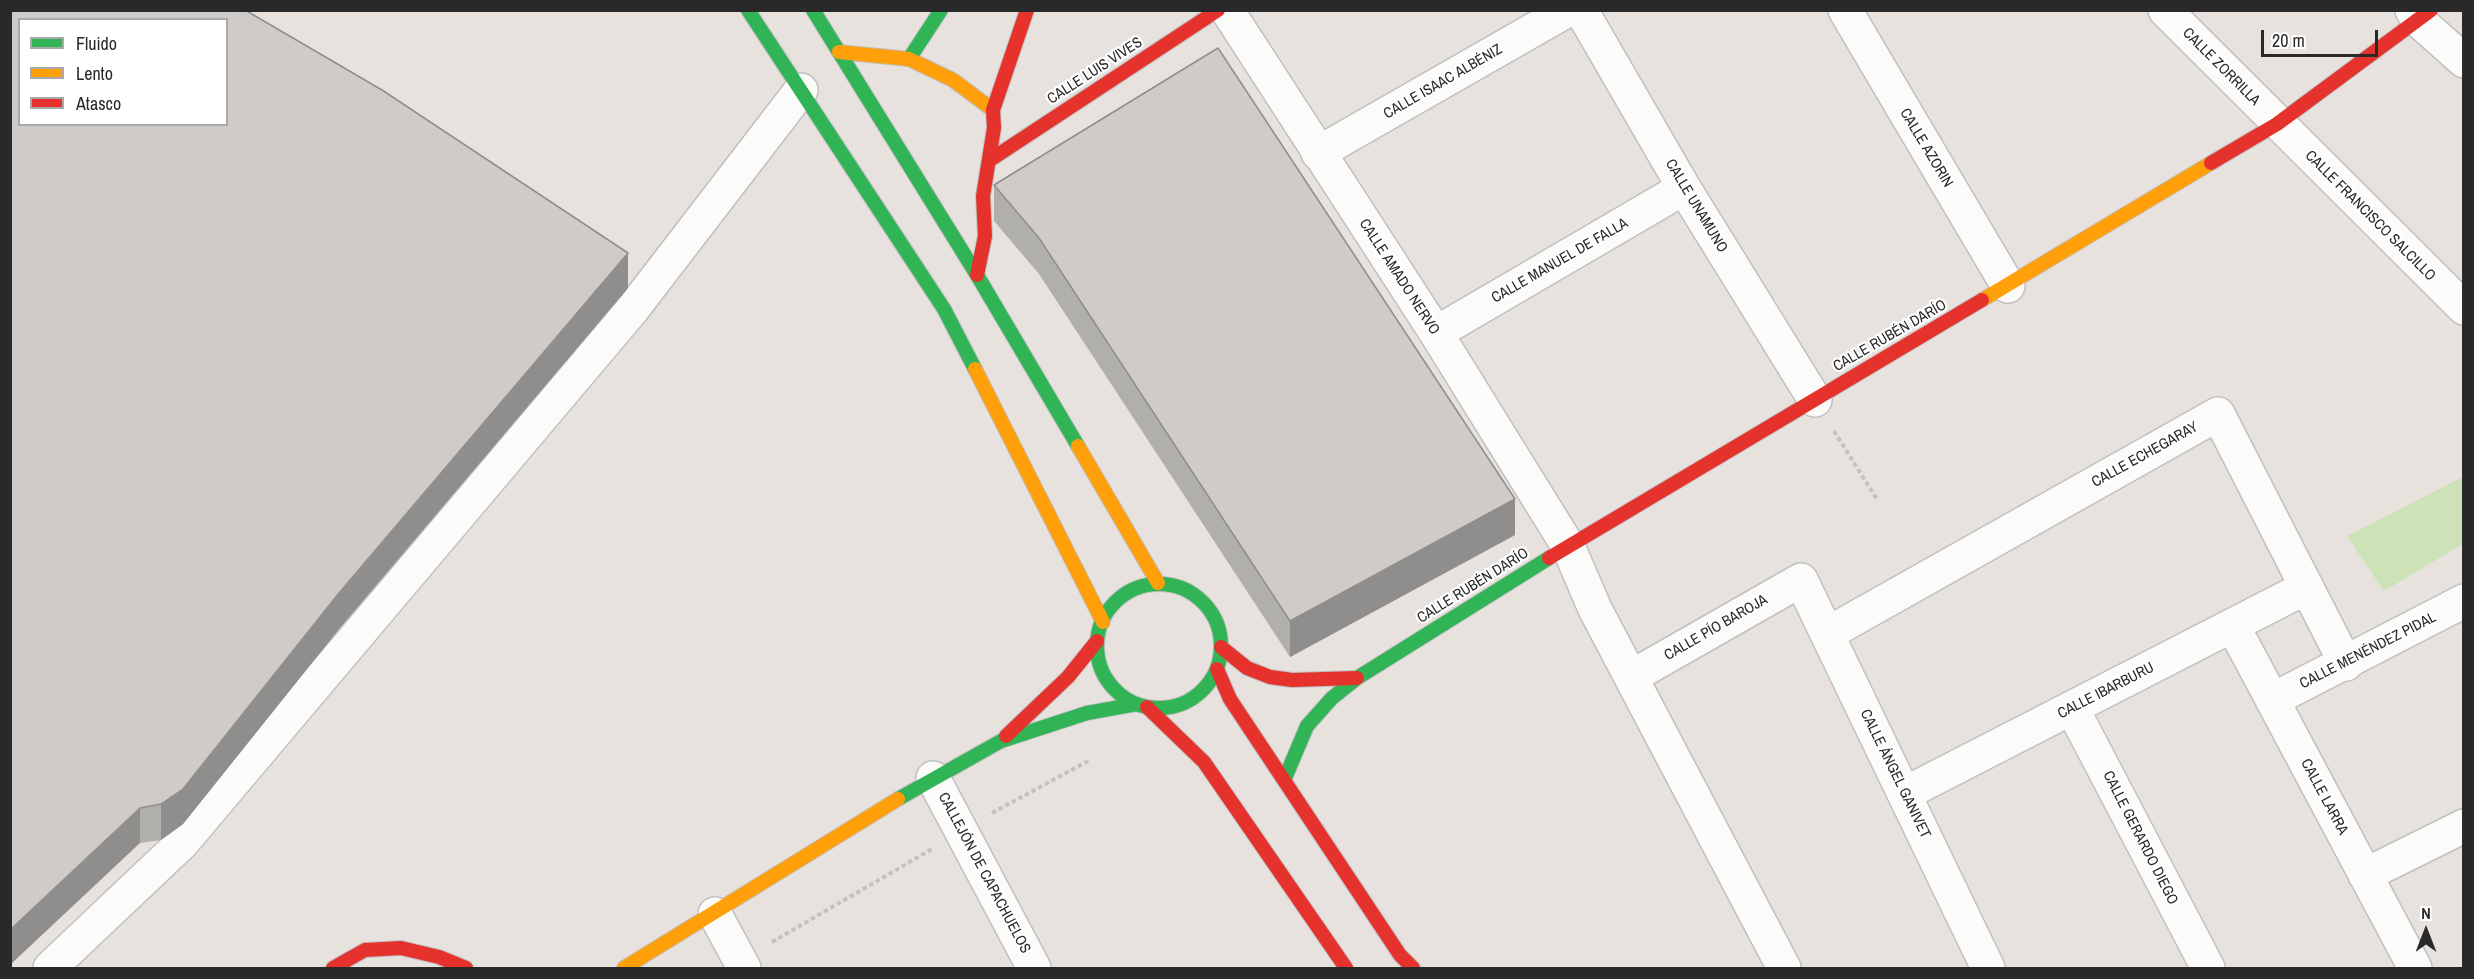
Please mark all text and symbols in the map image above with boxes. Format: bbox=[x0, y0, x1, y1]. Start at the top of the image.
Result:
legend bbox=[18, 18, 228, 126]
scale bar bbox=[2264, 18, 2381, 56]
street label: CALLE ZORRILLA bbox=[2178, 24, 2264, 110]
text: 20 m bbox=[2272, 28, 2305, 53]
text: Fluido bbox=[76, 31, 117, 56]
street label: CALLE LUIS VIVES bbox=[1044, 34, 1146, 108]
street label: CALLE ISAAC ALBÉNIZ bbox=[1380, 41, 1506, 123]
text: Lento bbox=[76, 61, 113, 86]
text: Atasco bbox=[76, 91, 121, 116]
street label: CALLE AZORIN bbox=[1895, 105, 1957, 191]
street label: CALLE FRANCISCO SALCILLO bbox=[2301, 147, 2439, 285]
street label: CALLE UNAMUNO bbox=[1661, 156, 1731, 256]
street label: CALLE MANUEL DE FALLA bbox=[1489, 215, 1631, 307]
street label: CALLE AMADO NERVO bbox=[1355, 216, 1443, 338]
street label: CALLE RUBÉN DARÍO bbox=[1830, 296, 1950, 376]
street label: CALLE ECHEGARAY bbox=[2089, 418, 2201, 492]
street label: CALLE RUBÉN DARÍO bbox=[1414, 545, 1532, 627]
street label: CALLE PÍO BAROJA bbox=[1661, 591, 1771, 665]
street label: CALLE MENÉNDEZ PIDAL bbox=[2297, 609, 2439, 693]
street label: CALLE IBARBURU bbox=[2055, 659, 2157, 723]
street label: CALLE ÁNGEL GANIVET bbox=[1856, 706, 1934, 842]
street label: CALLE LARRA bbox=[2296, 756, 2352, 838]
street label: CALLE GERARDO DIEGO bbox=[2098, 768, 2182, 908]
street label: CALLEJÓN DE CAPACHUELOS bbox=[934, 790, 1034, 956]
north arrow bbox=[2396, 901, 2456, 961]
text: N bbox=[2421, 902, 2431, 924]

